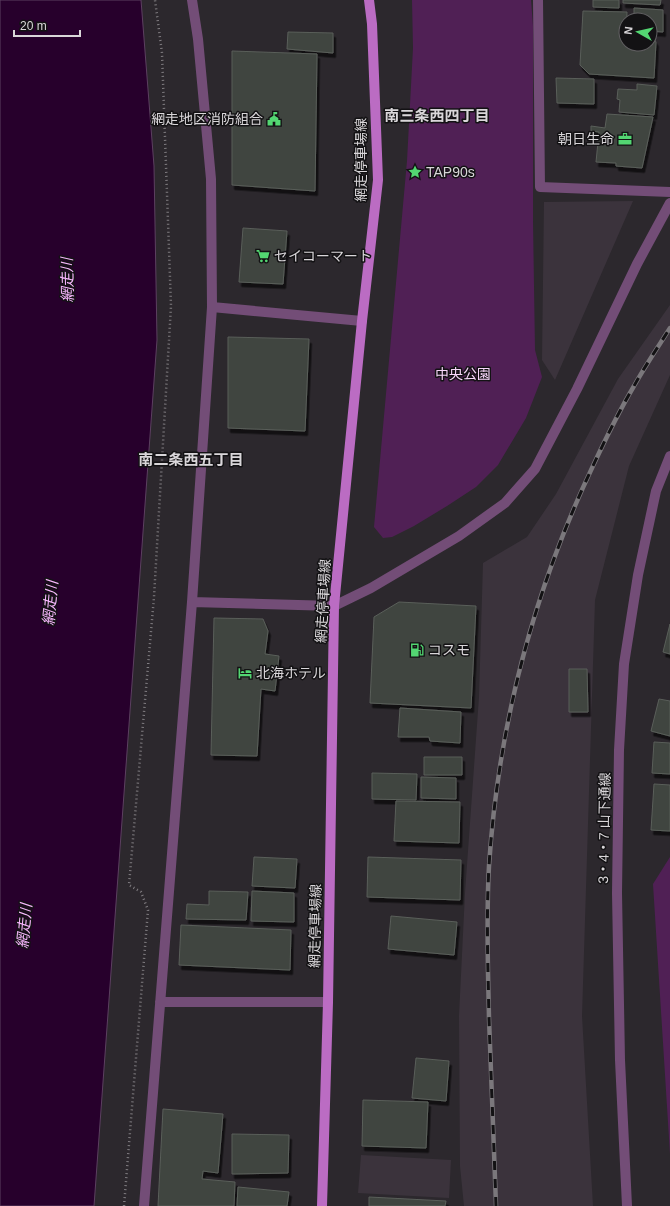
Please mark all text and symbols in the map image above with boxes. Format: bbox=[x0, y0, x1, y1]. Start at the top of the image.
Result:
scale bar bbox=[14, 12, 80, 38]
north arrow bbox=[618, 12, 658, 52]
text: 20 m bbox=[20, 19, 47, 33]
text: N bbox=[622, 26, 635, 35]
district label: 南三条西四丁目 bbox=[384, 107, 490, 124]
place label: 網走地区消防組合 bbox=[151, 111, 263, 127]
public building icon: 網走地区消防組合 bbox=[266, 111, 282, 127]
street label: 網走停車場線 bbox=[353, 118, 369, 202]
place label: 朝日生命 bbox=[558, 131, 614, 147]
office icon: 朝日生命 bbox=[617, 131, 633, 147]
place icon: TAP90s bbox=[407, 164, 423, 180]
place label: TAP90s bbox=[426, 164, 475, 180]
supermarket icon: セイコーマート bbox=[255, 248, 271, 264]
place label: セイコーマート bbox=[274, 248, 372, 264]
water label: 網走川 bbox=[58, 255, 76, 303]
park label: 中央公園 bbox=[435, 366, 491, 382]
district label: 南二条西五丁目 bbox=[138, 451, 244, 468]
street label: 網走停車場線 bbox=[313, 559, 333, 643]
water label: 網走川 bbox=[40, 578, 61, 626]
fuel station icon: コスモ bbox=[409, 642, 425, 658]
place label: コスモ bbox=[428, 642, 470, 658]
hotel icon: 北海ホテル bbox=[237, 665, 253, 681]
place label: 北海ホテル bbox=[256, 665, 326, 681]
street label: 3・4・7 山下通線 bbox=[595, 772, 613, 884]
street label: 網走停車場線 bbox=[306, 884, 324, 968]
water label: 網走川 bbox=[14, 901, 35, 949]

